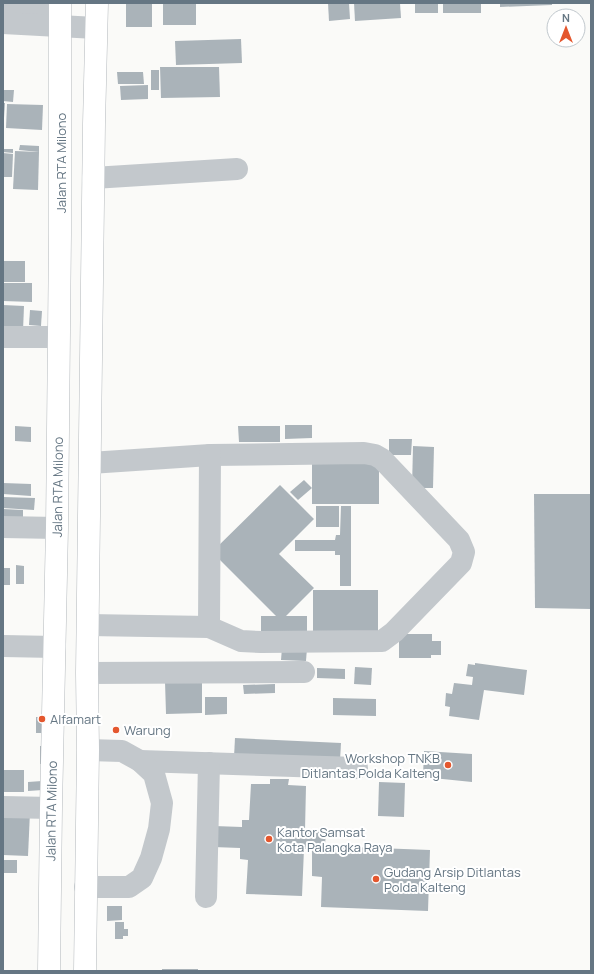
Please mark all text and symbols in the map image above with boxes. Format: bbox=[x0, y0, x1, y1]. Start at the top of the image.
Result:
north arrow bbox=[546, 8, 586, 48]
text: N bbox=[562, 10, 570, 25]
street label: Jalan RTA Milono bbox=[52, 112, 70, 213]
street label: Jalan RTA Milono bbox=[48, 436, 67, 538]
place label: Alfamart bbox=[50, 710, 101, 728]
marker: Alfamart bbox=[37, 714, 47, 724]
place label: Warung bbox=[124, 721, 171, 739]
marker: Warung bbox=[111, 725, 121, 735]
place label: Workshop TNKB Ditlantas Polda Kalteng bbox=[301, 749, 440, 782]
street label: Jalan RTA Milono bbox=[41, 760, 61, 861]
marker: Workshop TNKB Ditlantas Polda Kalteng bbox=[443, 760, 453, 770]
place label: Kantor Samsat Kota Palangka Raya bbox=[277, 823, 392, 856]
marker: Kantor Samsat Kota Palangka Raya bbox=[264, 834, 274, 844]
place label: Gudang Arsip Ditlantas Polda Kalteng bbox=[384, 863, 521, 896]
marker: Gudang Arsip Ditlantas Polda Kalteng bbox=[371, 874, 381, 884]

